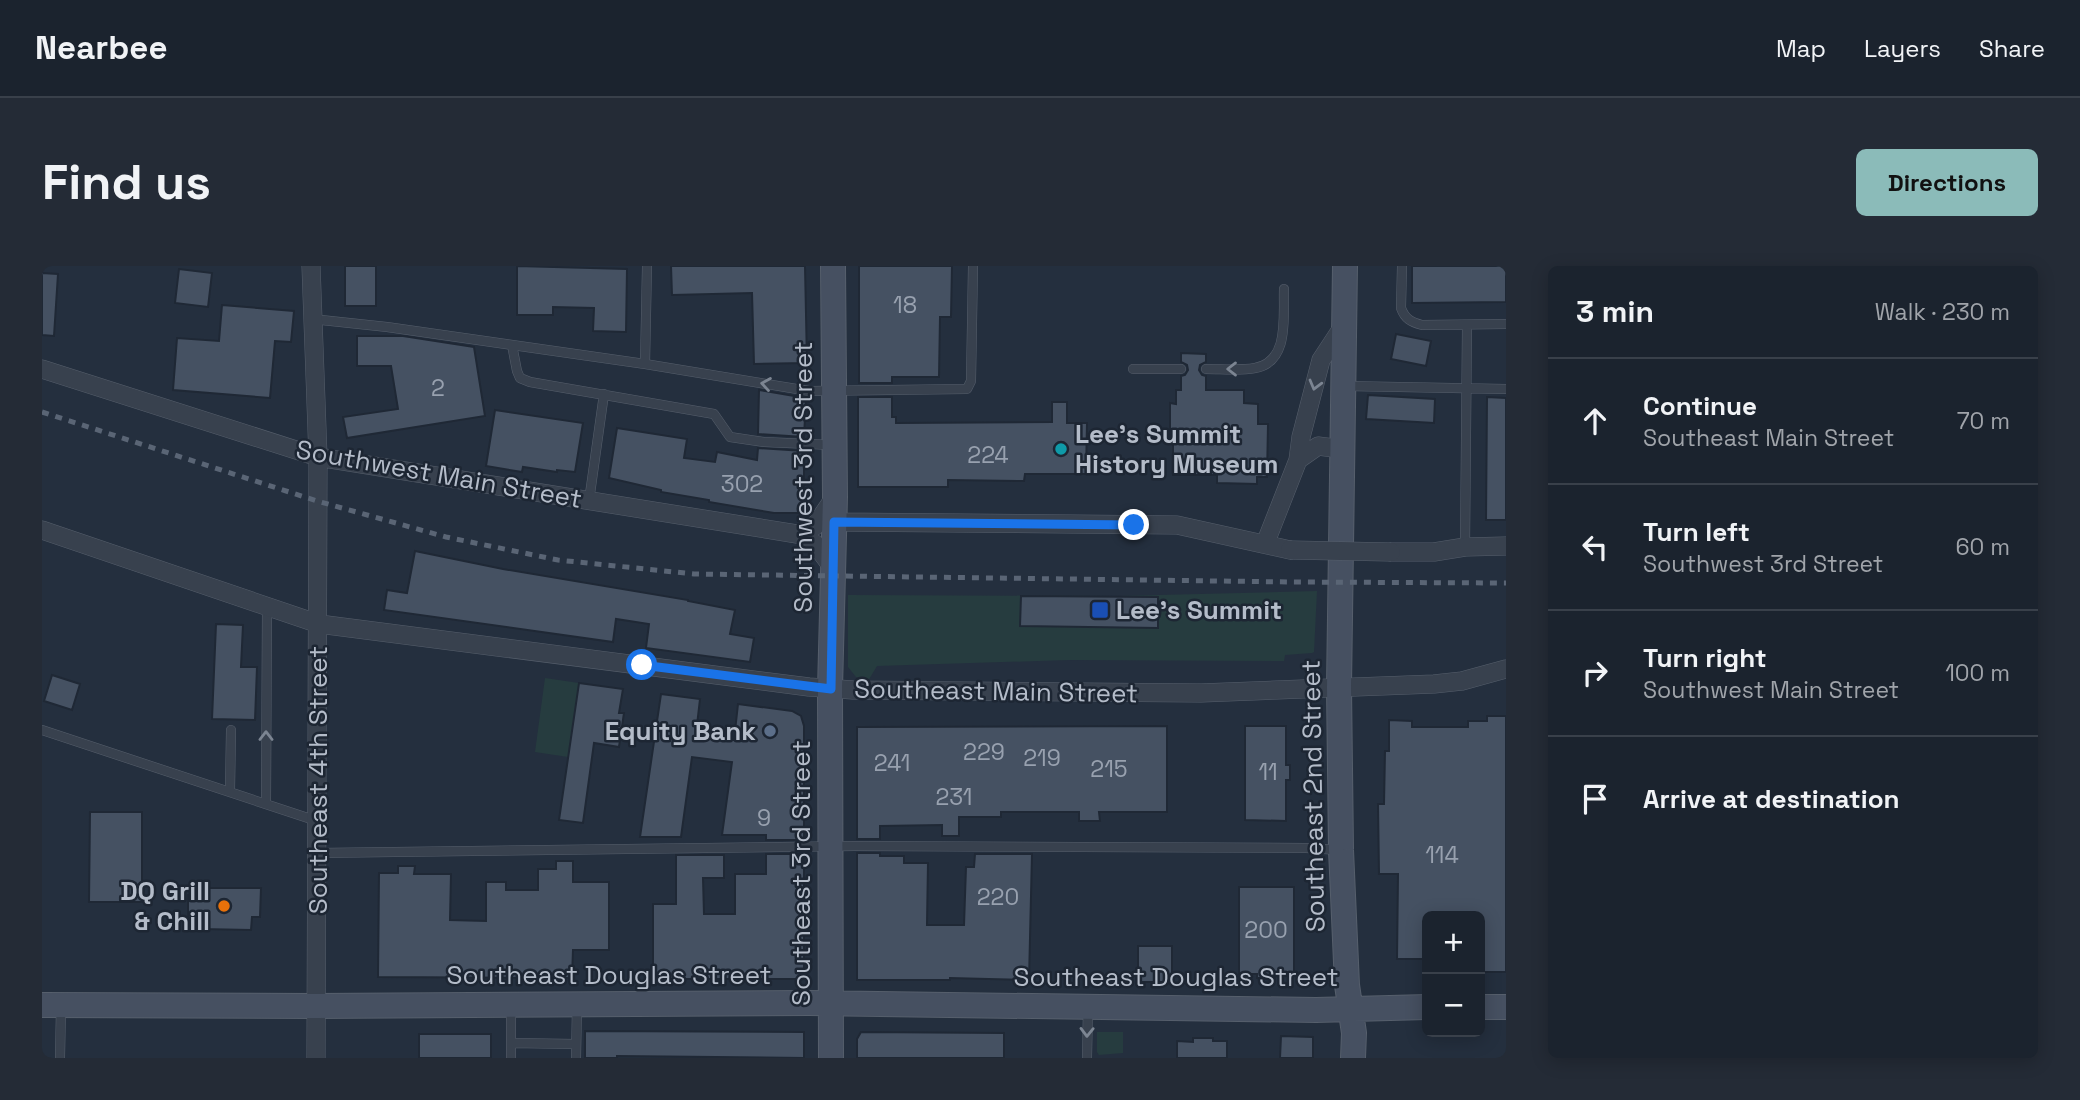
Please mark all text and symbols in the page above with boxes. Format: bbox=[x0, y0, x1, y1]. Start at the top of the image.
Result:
text: Nearbee bbox=[35, 27, 167, 69]
text: Map bbox=[1776, 33, 1826, 64]
text: Layers bbox=[1864, 33, 1941, 64]
text: Share bbox=[1979, 33, 2045, 64]
button: Directions bbox=[1856, 149, 2038, 216]
text: Find us bbox=[42, 151, 211, 213]
house number: 18 bbox=[893, 290, 917, 320]
text: 3 min bbox=[1576, 292, 1654, 331]
text: Walk · 230 m bbox=[1875, 297, 2010, 327]
street label: Southwest 3rd Street bbox=[786, 341, 820, 613]
one-way arrow bbox=[1226, 361, 1236, 377]
house number: 2 bbox=[431, 373, 445, 403]
one-way arrow bbox=[760, 377, 772, 392]
one-way arrow bbox=[1308, 379, 1323, 391]
text: Continue bbox=[1643, 389, 1757, 423]
icon: ahead bbox=[1576, 402, 1614, 440]
text: 70 m bbox=[1957, 406, 2010, 436]
place label: Lee's Summit History Museum bbox=[1075, 417, 1278, 481]
text: Southeast Main Street bbox=[1643, 423, 1894, 453]
street label: Southwest Main Street bbox=[293, 432, 585, 516]
house number: 224 bbox=[967, 440, 1009, 470]
marker: Lee's Summit History Museum bbox=[1053, 441, 1069, 457]
house number: 302 bbox=[721, 469, 763, 499]
route end bbox=[1118, 509, 1149, 540]
text: Turn left bbox=[1643, 515, 1750, 549]
icon: left bbox=[1576, 528, 1614, 566]
text: 60 m bbox=[1955, 532, 2010, 562]
text: Southwest 3rd Street bbox=[1643, 549, 1883, 579]
place label: Lee's Summit bbox=[1116, 593, 1282, 627]
marker: Lee's Summit bbox=[1090, 600, 1110, 620]
text: Turn right bbox=[1643, 641, 1767, 675]
street label: Southeast 4th Street bbox=[301, 646, 335, 914]
route start bbox=[626, 649, 657, 680]
icon: right bbox=[1576, 654, 1614, 692]
text: 100 m bbox=[1945, 658, 2010, 688]
street label: Southeast 2nd Street bbox=[1294, 659, 1332, 933]
street label: Southeast Main Street bbox=[854, 672, 1138, 710]
text: Southwest Main Street bbox=[1643, 675, 1899, 705]
place label: Equity Bank bbox=[605, 714, 756, 748]
marker: Equity Bank bbox=[762, 723, 778, 739]
one-way arrow bbox=[258, 730, 274, 740]
house number: 229 bbox=[963, 737, 1005, 767]
street label: Southeast 3rd Street bbox=[784, 740, 818, 1006]
house number: 219 bbox=[1023, 743, 1061, 773]
house number: 241 bbox=[874, 748, 910, 778]
house number: 215 bbox=[1090, 754, 1128, 784]
house number: 11 bbox=[1258, 757, 1278, 787]
icon: arrive bbox=[1576, 780, 1614, 818]
house number: 231 bbox=[936, 782, 972, 812]
text: Arrive at destination bbox=[1643, 782, 1900, 816]
house number: 9 bbox=[757, 803, 771, 833]
house number: 114 bbox=[1425, 840, 1459, 870]
place label: DQ Grill & Chill bbox=[120, 874, 210, 938]
house number: 220 bbox=[977, 882, 1019, 912]
marker: DQ Grill & Chill bbox=[216, 898, 232, 914]
map controls bbox=[1422, 911, 1485, 1037]
button: + bbox=[1422, 911, 1485, 974]
house number: 200 bbox=[1244, 915, 1288, 945]
street label: Southeast Douglas Street bbox=[446, 958, 772, 992]
street label: Southeast Douglas Street bbox=[1013, 960, 1339, 994]
button: − bbox=[1422, 974, 1485, 1037]
one-way arrow bbox=[1079, 1028, 1095, 1038]

